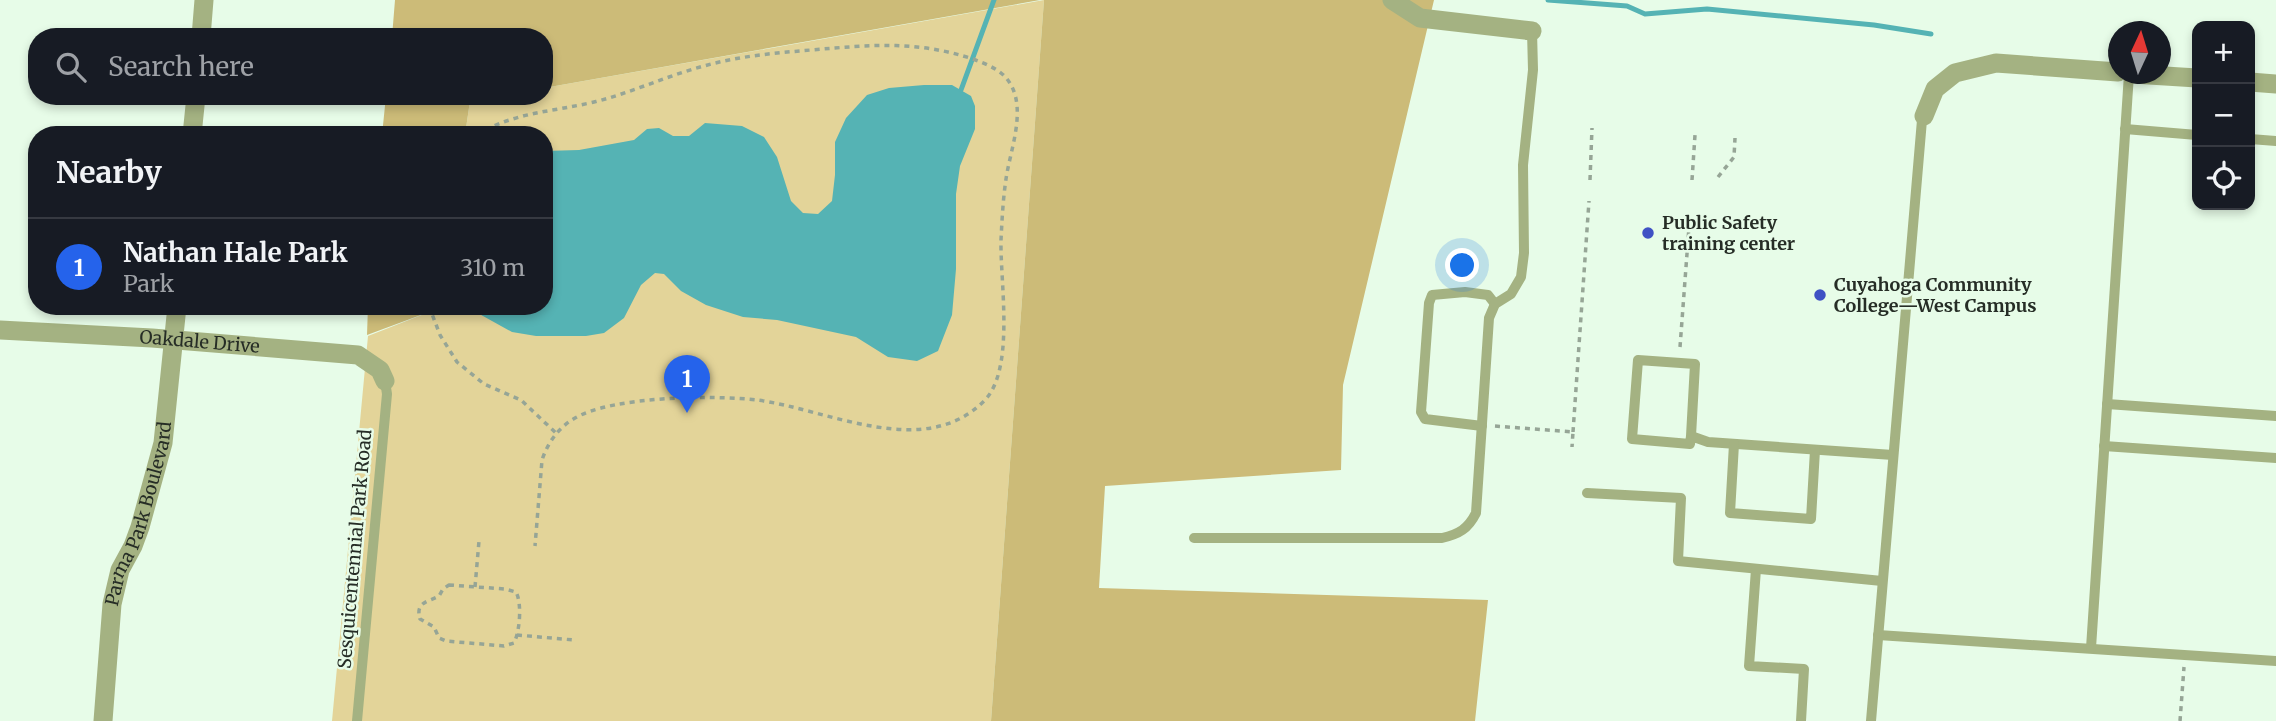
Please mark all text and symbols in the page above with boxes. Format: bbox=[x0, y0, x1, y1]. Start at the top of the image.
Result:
north arrow bbox=[2108, 21, 2171, 84]
map controls bbox=[2192, 21, 2255, 210]
button: + bbox=[2192, 21, 2255, 84]
search box bbox=[28, 28, 553, 105]
icon: search bbox=[52, 48, 90, 86]
text: Search here bbox=[108, 50, 254, 83]
button: − bbox=[2192, 84, 2255, 147]
button: locate bbox=[2192, 147, 2255, 210]
text: Nearby bbox=[56, 153, 162, 191]
place label: Public Safety training center bbox=[1662, 211, 1795, 255]
marker: Public Safety training center bbox=[1640, 225, 1656, 241]
text: Nathan Hale Park bbox=[123, 236, 347, 269]
your location bbox=[1445, 248, 1479, 282]
text: 1 bbox=[74, 253, 84, 282]
text: 310 m bbox=[460, 253, 525, 282]
text: Park bbox=[123, 269, 174, 298]
place label: Cuyahoga Community College—West Campus bbox=[1834, 273, 2037, 317]
marker: Cuyahoga Community College—West Campus bbox=[1812, 287, 1828, 303]
street label: Oakdale Drive bbox=[139, 325, 261, 358]
pin: 1 bbox=[664, 355, 710, 413]
street label: Parma Park Boulevard bbox=[100, 420, 176, 608]
street label: Sesquicentennial Park Road bbox=[333, 428, 376, 670]

